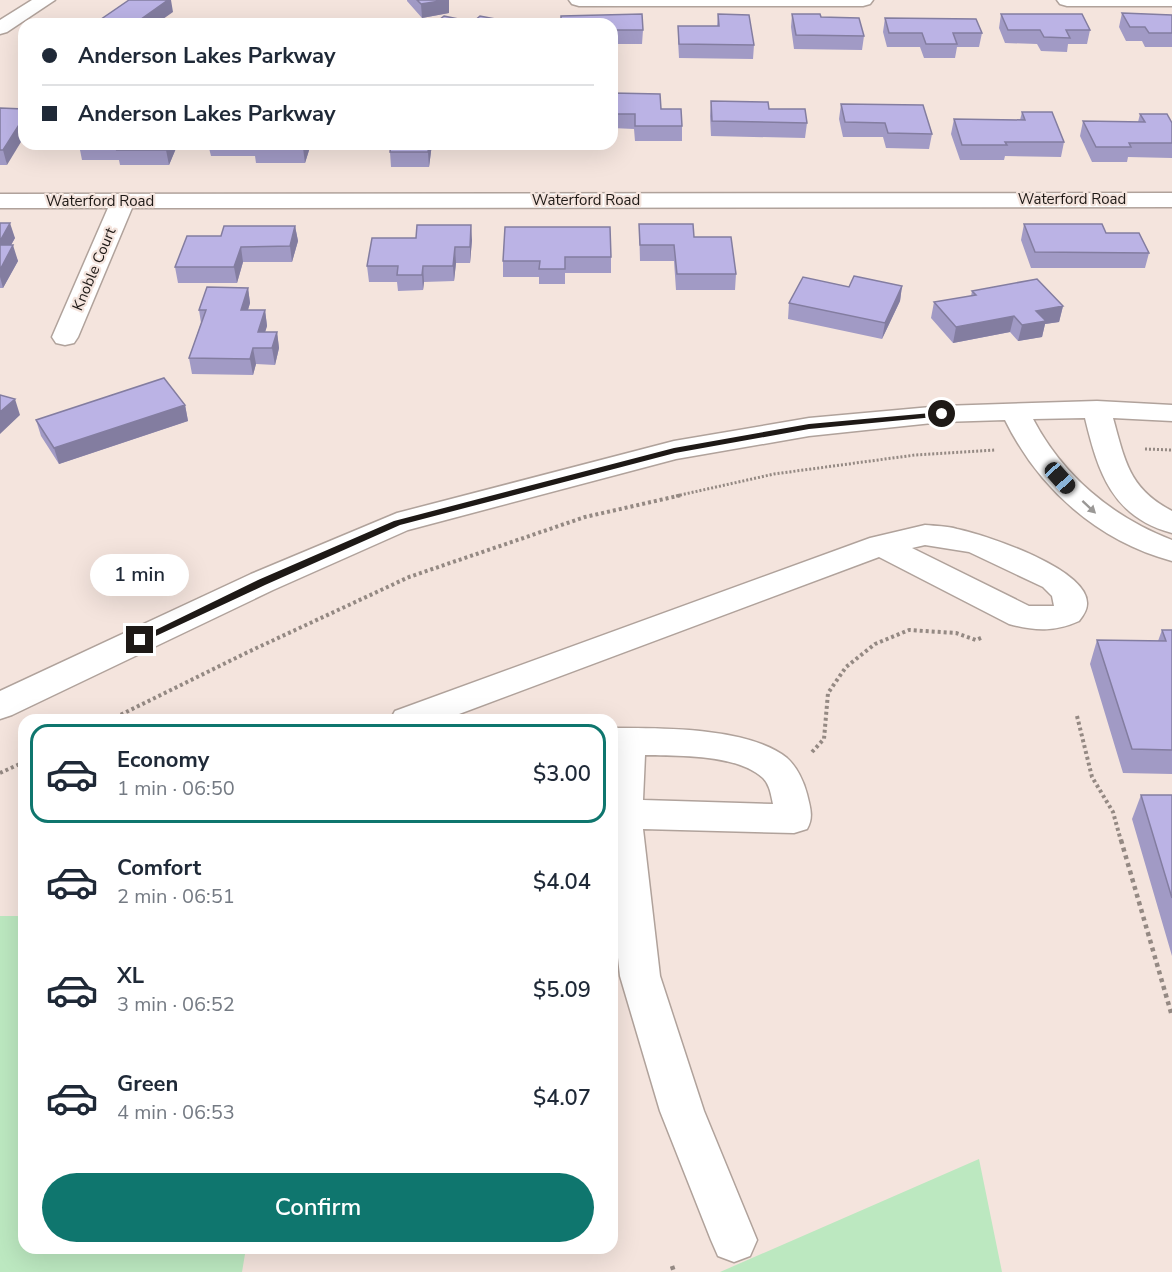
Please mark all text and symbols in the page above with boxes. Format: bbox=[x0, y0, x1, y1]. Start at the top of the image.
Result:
text: Anderson Lakes Parkway bbox=[78, 41, 336, 71]
text: Anderson Lakes Parkway bbox=[78, 99, 336, 129]
street label: Waterford Road bbox=[1018, 189, 1126, 209]
street label: Waterford Road bbox=[532, 190, 640, 210]
street label: Waterford Road bbox=[46, 191, 154, 211]
street label: Knoble Court bbox=[67, 224, 121, 314]
route start bbox=[928, 400, 955, 427]
car bbox=[1041, 459, 1079, 497]
one-way arrow bbox=[1081, 500, 1096, 514]
callout: 1 min bbox=[90, 553, 190, 595]
text: 1 min bbox=[114, 561, 165, 588]
route end bbox=[126, 626, 153, 653]
text: Economy bbox=[117, 745, 209, 775]
icon: car bbox=[45, 747, 99, 801]
text: $3.00 bbox=[533, 759, 591, 789]
text: 1 min · 06:50 bbox=[117, 775, 235, 802]
text: Comfort bbox=[117, 853, 201, 883]
icon: car bbox=[45, 855, 99, 909]
text: $4.04 bbox=[533, 867, 591, 897]
text: 2 min · 06:51 bbox=[117, 883, 235, 910]
text: XL bbox=[117, 961, 144, 991]
icon: car bbox=[45, 963, 99, 1017]
text: $5.09 bbox=[533, 975, 591, 1005]
text: 3 min · 06:52 bbox=[117, 991, 235, 1018]
text: Green bbox=[117, 1069, 178, 1099]
icon: car bbox=[45, 1071, 99, 1125]
text: $4.07 bbox=[533, 1083, 591, 1113]
text: 4 min · 06:53 bbox=[117, 1099, 235, 1126]
button: Confirm bbox=[42, 1173, 594, 1242]

